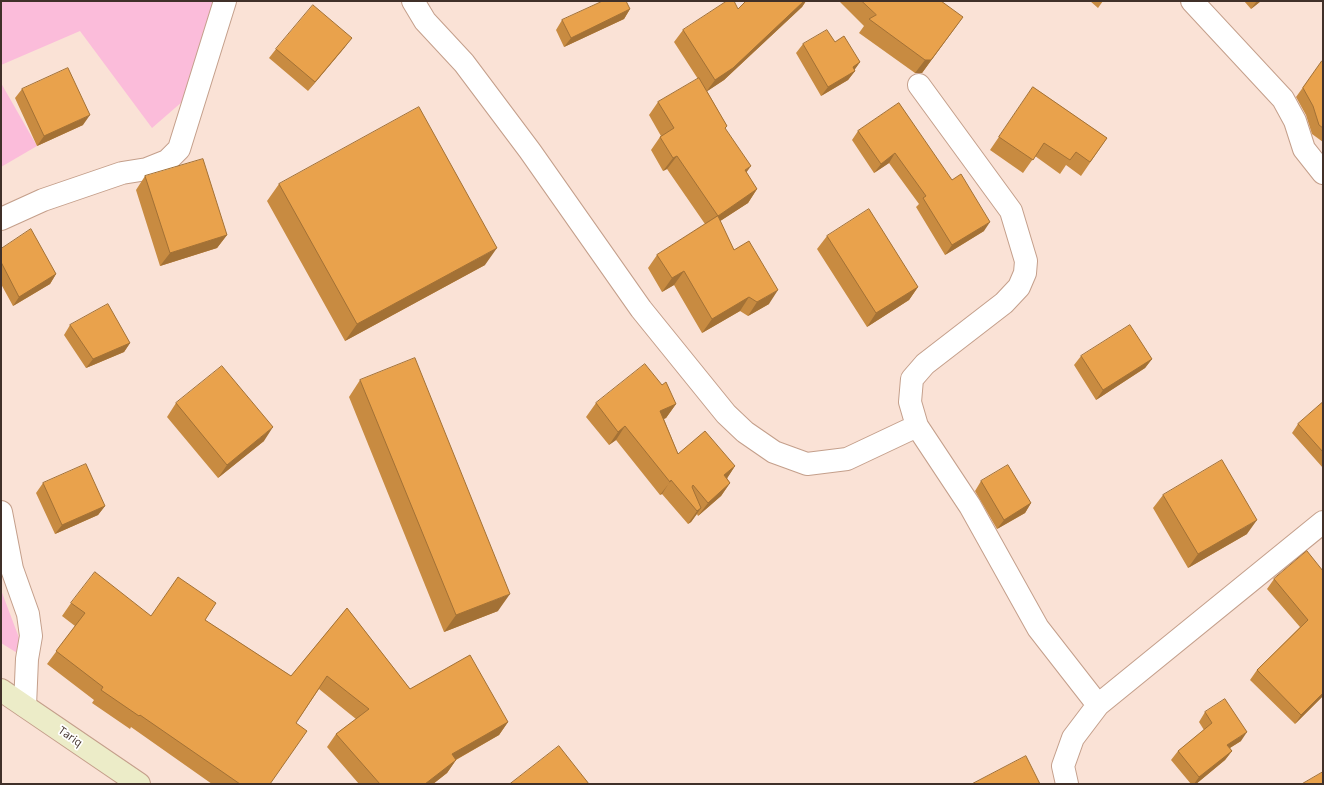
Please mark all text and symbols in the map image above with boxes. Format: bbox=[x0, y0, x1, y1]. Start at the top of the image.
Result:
street label: Tariq bbox=[55, 724, 85, 750]

